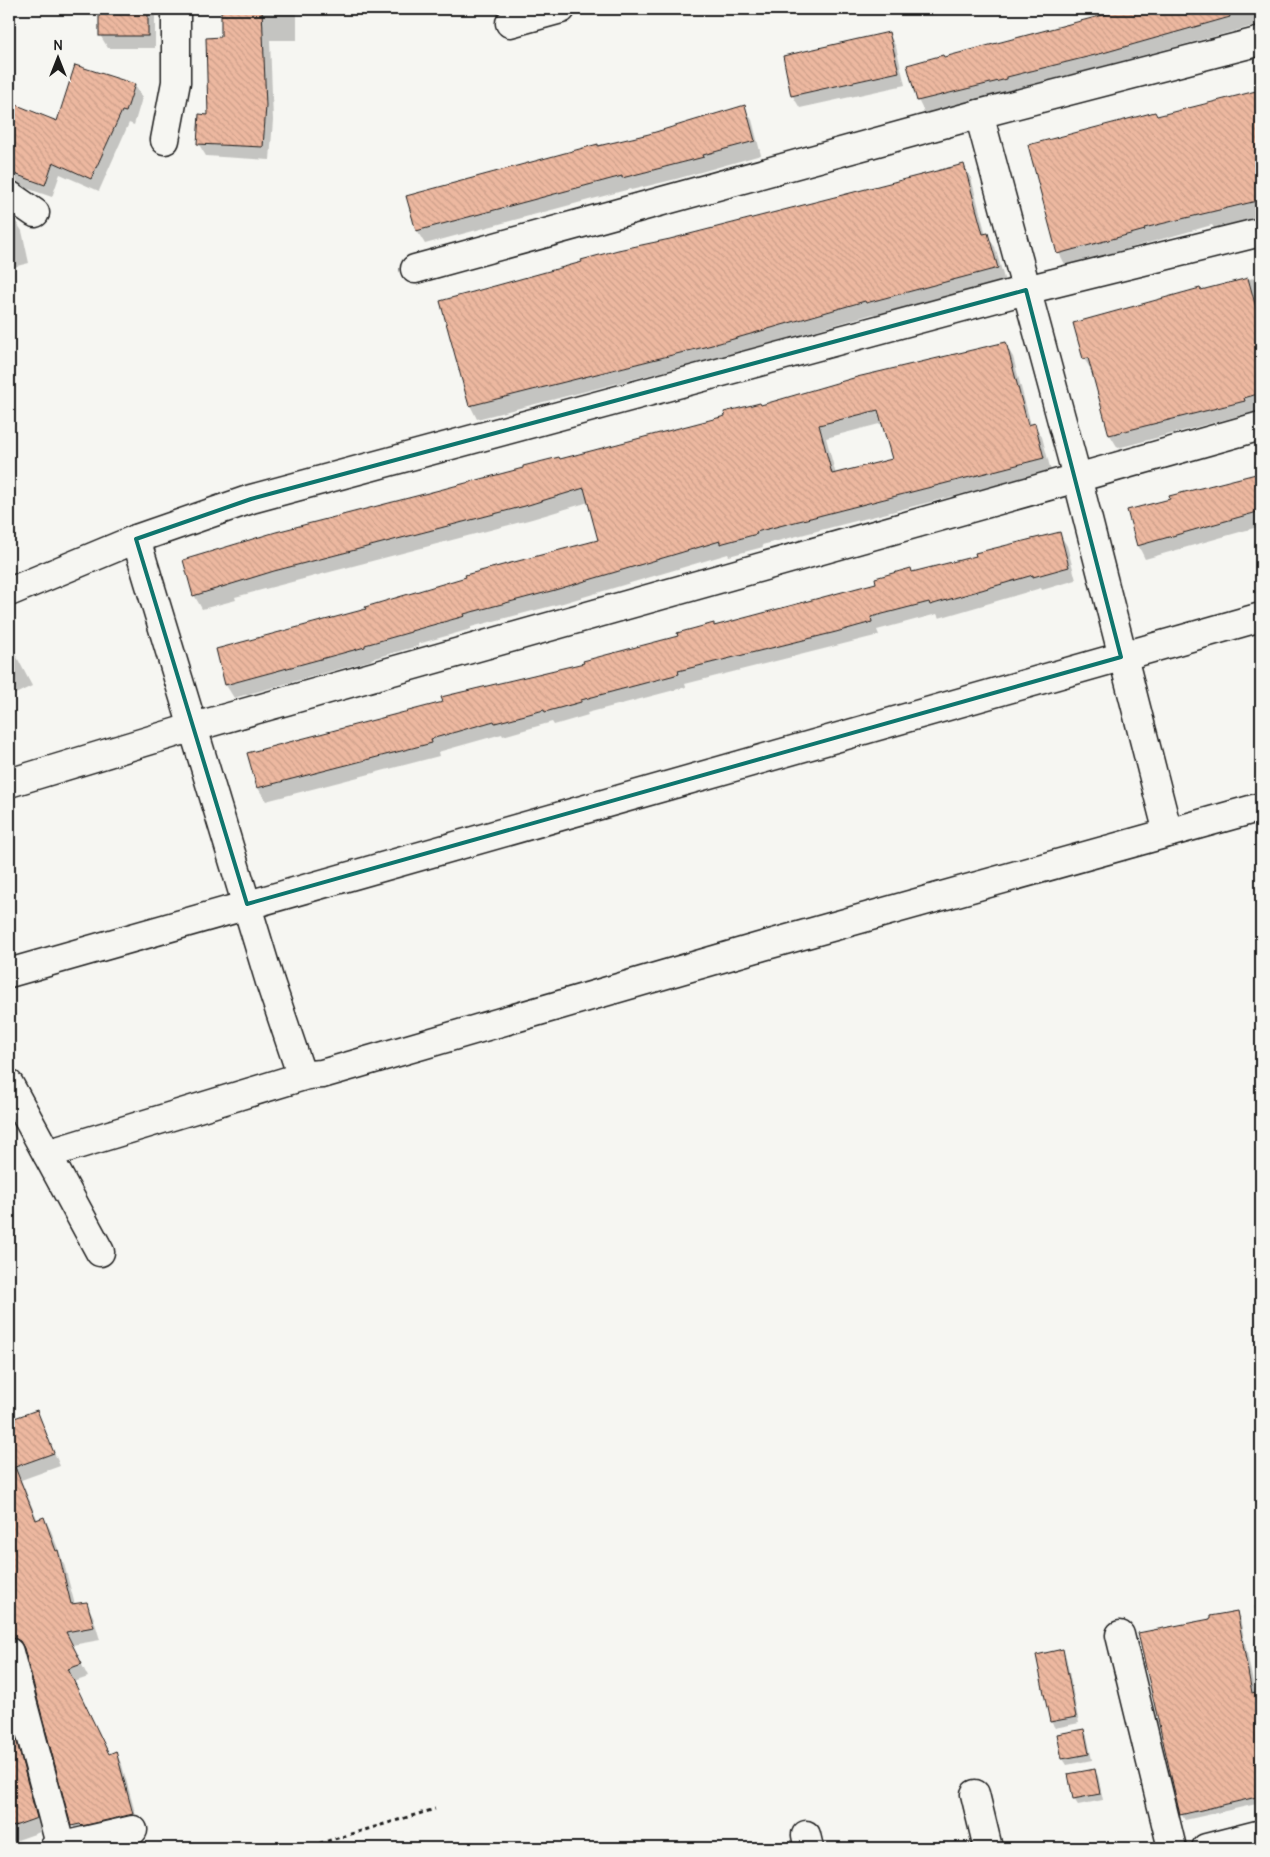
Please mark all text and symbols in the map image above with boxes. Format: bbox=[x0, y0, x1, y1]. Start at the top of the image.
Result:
north arrow bbox=[32, 32, 82, 82]
text: N bbox=[53, 36, 63, 54]

